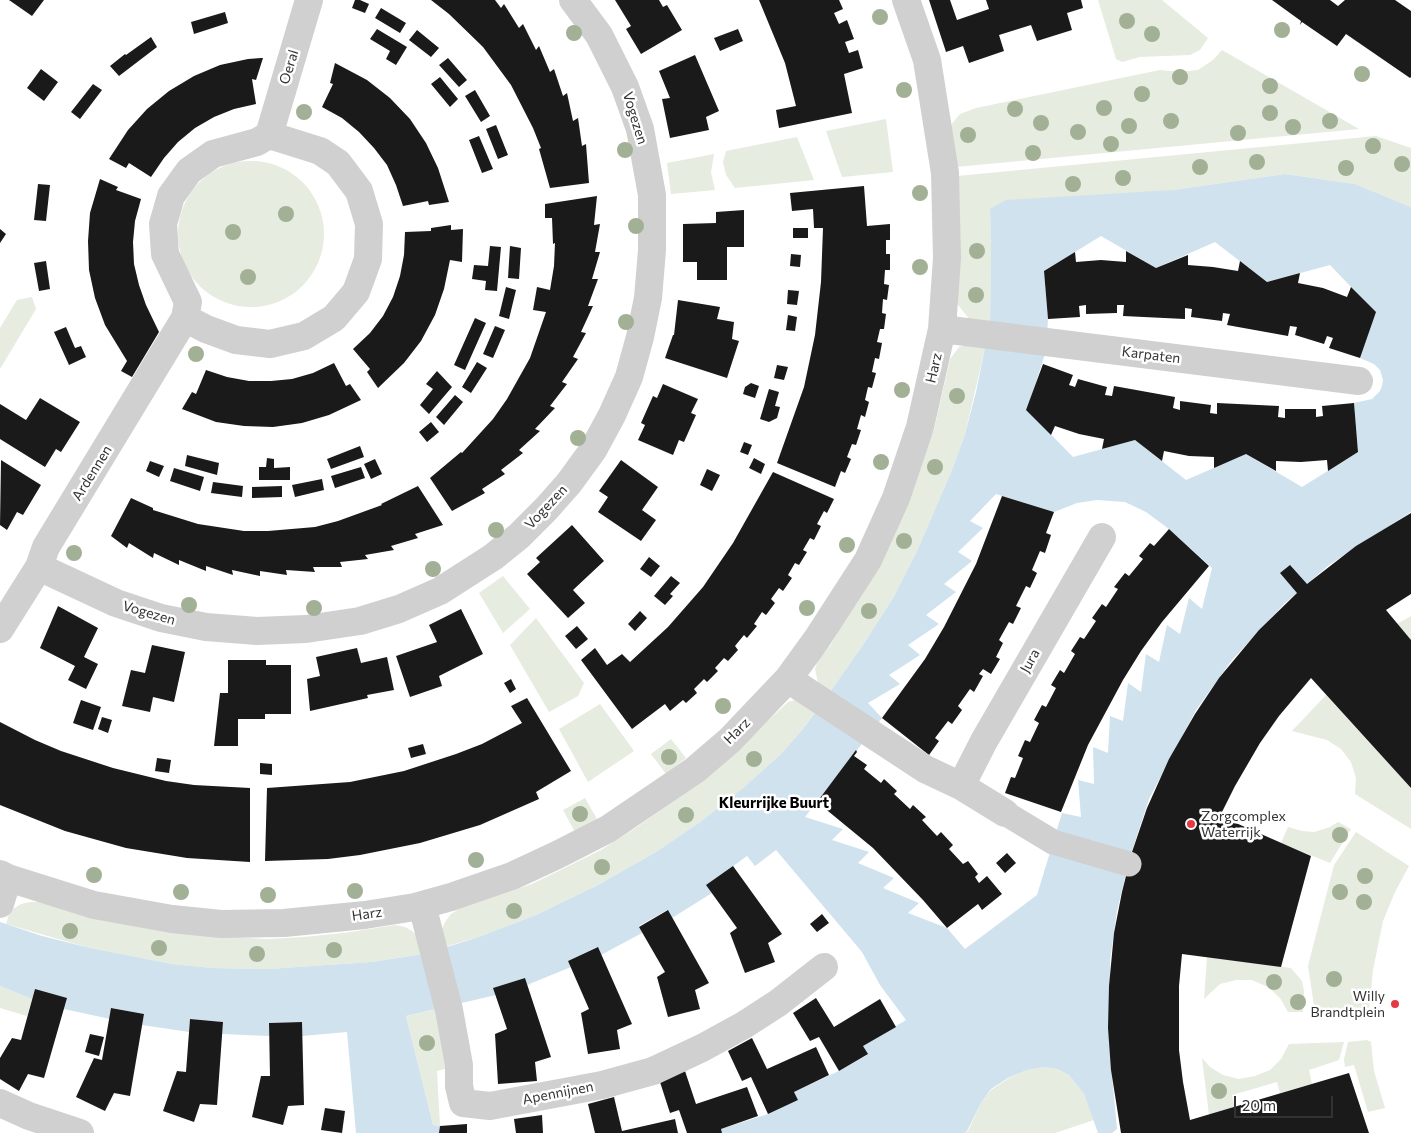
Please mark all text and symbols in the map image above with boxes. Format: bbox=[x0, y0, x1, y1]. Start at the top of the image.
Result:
street label: Oeral bbox=[276, 48, 302, 86]
street label: Vogezen bbox=[619, 90, 651, 146]
street label: Karpaten bbox=[1121, 343, 1181, 367]
street label: Harz bbox=[922, 351, 946, 385]
street label: Ardennen bbox=[68, 442, 116, 504]
street label: Vogezen bbox=[521, 481, 571, 533]
street label: Vogezen bbox=[121, 597, 177, 629]
street label: Jura bbox=[1017, 646, 1043, 676]
street label: Harz bbox=[720, 714, 754, 748]
district label: Kleurrijke Buurt bbox=[719, 794, 829, 812]
place label: Zorgcomplex Waterrijk bbox=[1201, 808, 1286, 840]
marker: Zorgcomplex Waterrijk bbox=[1185, 818, 1197, 830]
street label: Harz bbox=[351, 904, 383, 924]
place label: Willy Brandtplein bbox=[1310, 988, 1385, 1020]
marker: Willy Brandtplein bbox=[1389, 998, 1401, 1010]
street label: Apennijnen bbox=[521, 1078, 595, 1108]
scale bar bbox=[1236, 1086, 1335, 1118]
text: 20 m bbox=[1242, 1096, 1276, 1114]

